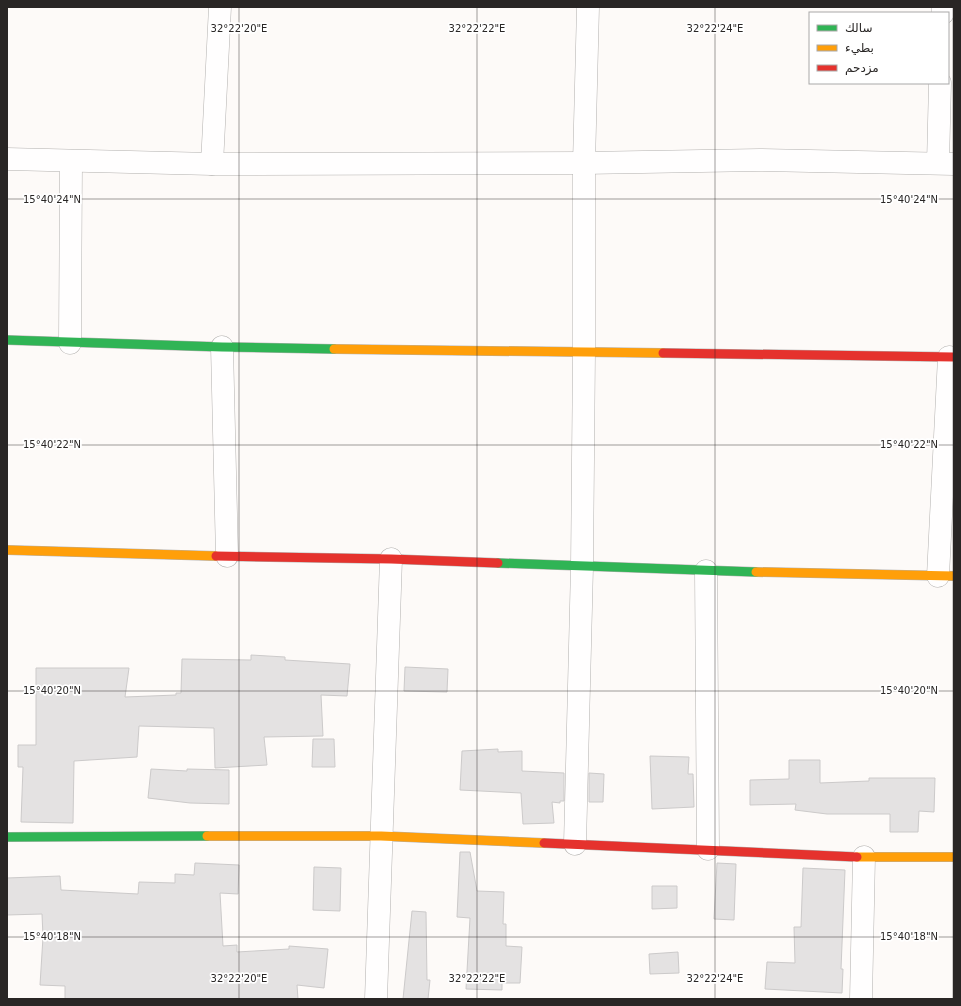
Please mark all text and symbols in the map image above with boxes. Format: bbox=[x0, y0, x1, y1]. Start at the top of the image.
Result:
legend bbox=[809, 12, 949, 84]
text: سالك bbox=[845, 21, 872, 35]
text: 32°22'20"E bbox=[211, 23, 267, 34]
text: 32°22'22"E bbox=[449, 23, 505, 34]
text: 32°22'24"E bbox=[687, 23, 743, 34]
text: بطيء bbox=[845, 41, 874, 55]
text: مزدحم bbox=[845, 61, 879, 76]
text: 15°40'24"N bbox=[23, 194, 81, 205]
text: 15°40'24"N bbox=[880, 194, 938, 205]
text: 15°40'22"N bbox=[23, 439, 81, 450]
text: 15°40'22"N bbox=[880, 439, 938, 450]
text: 15°40'20"N bbox=[23, 685, 81, 696]
text: 15°40'20"N bbox=[880, 685, 938, 696]
text: 15°40'18"N bbox=[23, 931, 81, 942]
text: 15°40'18"N bbox=[880, 931, 938, 942]
text: 32°22'20"E bbox=[211, 973, 267, 984]
text: 32°22'22"E bbox=[449, 973, 505, 984]
text: 32°22'24"E bbox=[687, 973, 743, 984]

